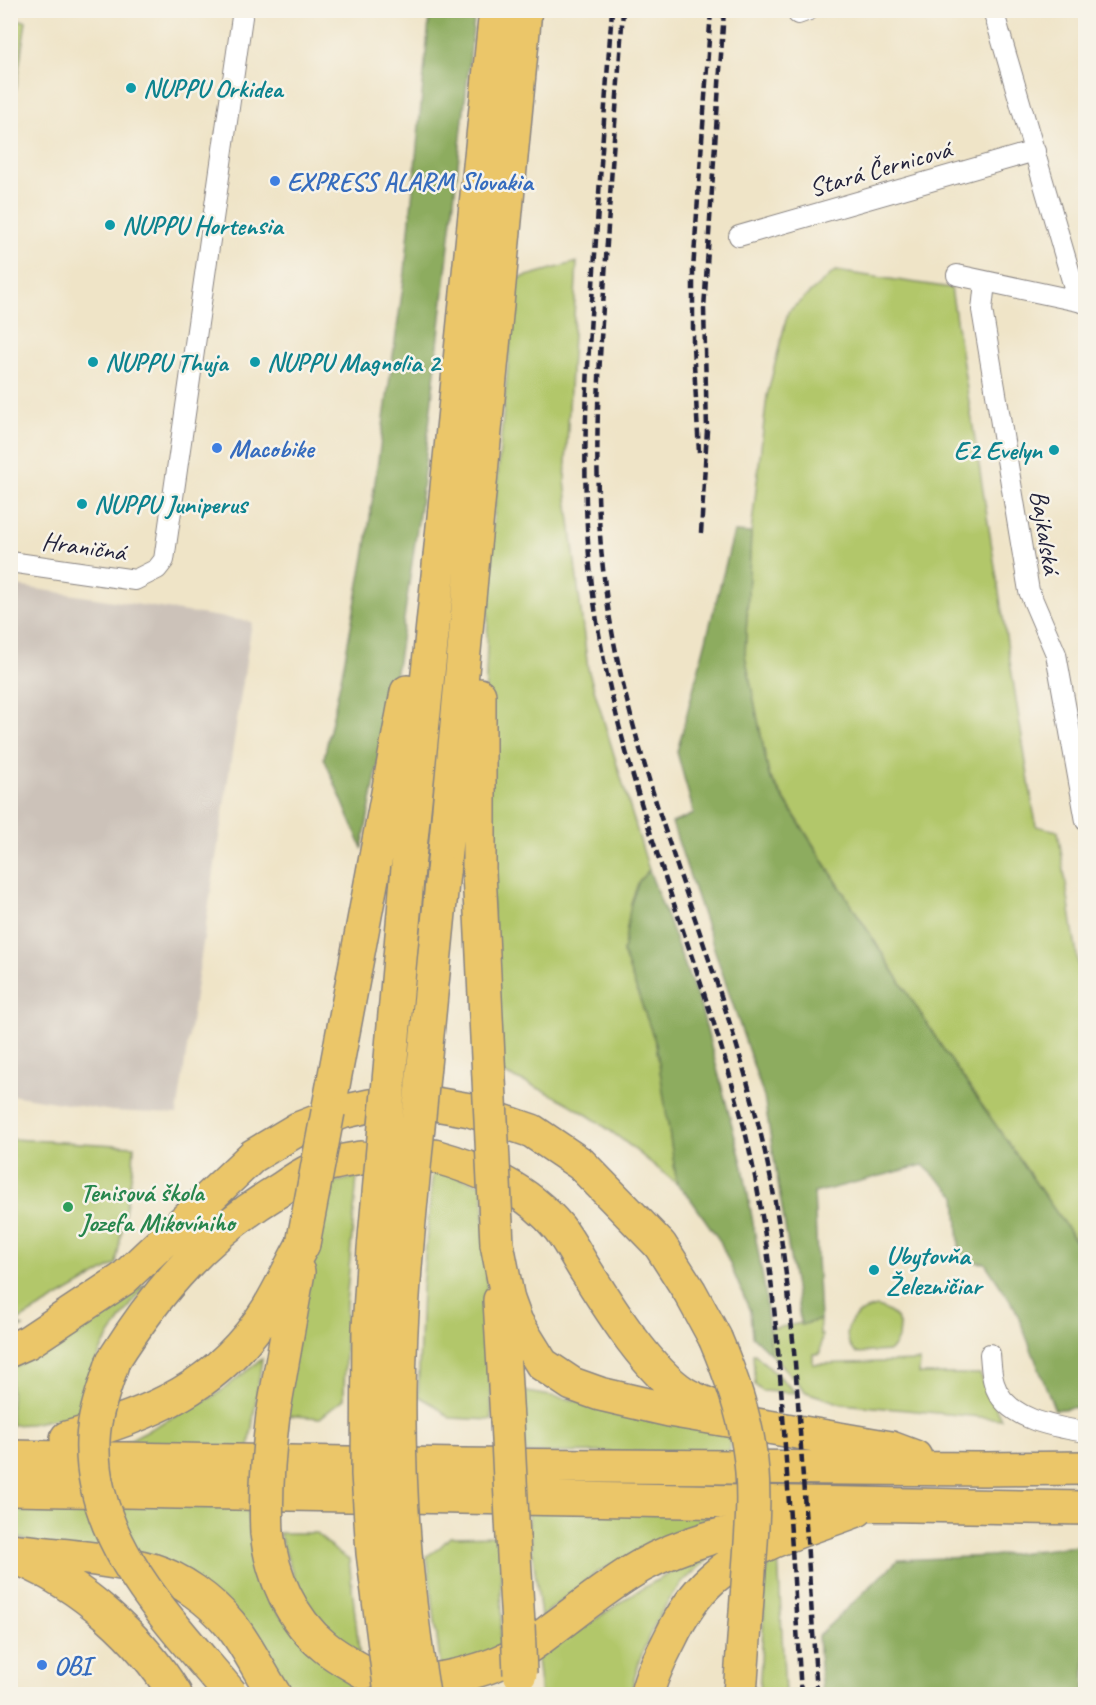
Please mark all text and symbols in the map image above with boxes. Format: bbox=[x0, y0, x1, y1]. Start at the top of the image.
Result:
place label: NUPPU Orkidea bbox=[143, 72, 284, 105]
marker: NUPPU Orkidea bbox=[124, 81, 138, 95]
street label: Stará Černicová bbox=[805, 132, 957, 204]
place label: EXPRESS ALARM Slovakia bbox=[287, 165, 535, 198]
marker: EXPRESS ALARM Slovakia bbox=[268, 174, 282, 188]
place label: NUPPU Hortensia bbox=[122, 209, 285, 242]
marker: NUPPU Hortensia bbox=[103, 218, 117, 232]
place label: NUPPU Thuja bbox=[105, 346, 230, 379]
place label: NUPPU Magnolia 2 bbox=[267, 346, 442, 379]
marker: NUPPU Thuja bbox=[86, 355, 100, 369]
marker: NUPPU Magnolia 2 bbox=[248, 355, 262, 369]
place label: Macobike bbox=[229, 432, 316, 465]
place label: E2 Evelyn bbox=[954, 434, 1043, 467]
marker: Macobike bbox=[210, 441, 224, 455]
marker: E2 Evelyn bbox=[1047, 443, 1061, 457]
place label: NUPPU Juniperus bbox=[94, 488, 250, 521]
street label: Bajkalská bbox=[1023, 488, 1069, 579]
marker: NUPPU Juniperus bbox=[75, 497, 89, 511]
street label: Hraničná bbox=[40, 524, 130, 569]
place label: Tenisová škola Jozefa Mikovíniho bbox=[78, 1176, 237, 1239]
marker: Tenisová škola Jozefa Mikovíniho bbox=[61, 1200, 75, 1214]
place label: Ubytovňa Železničiar bbox=[886, 1239, 984, 1302]
marker: Ubytovňa Železničiar bbox=[867, 1263, 881, 1277]
place label: OBI bbox=[54, 1649, 96, 1682]
marker: OBI bbox=[35, 1658, 49, 1672]

